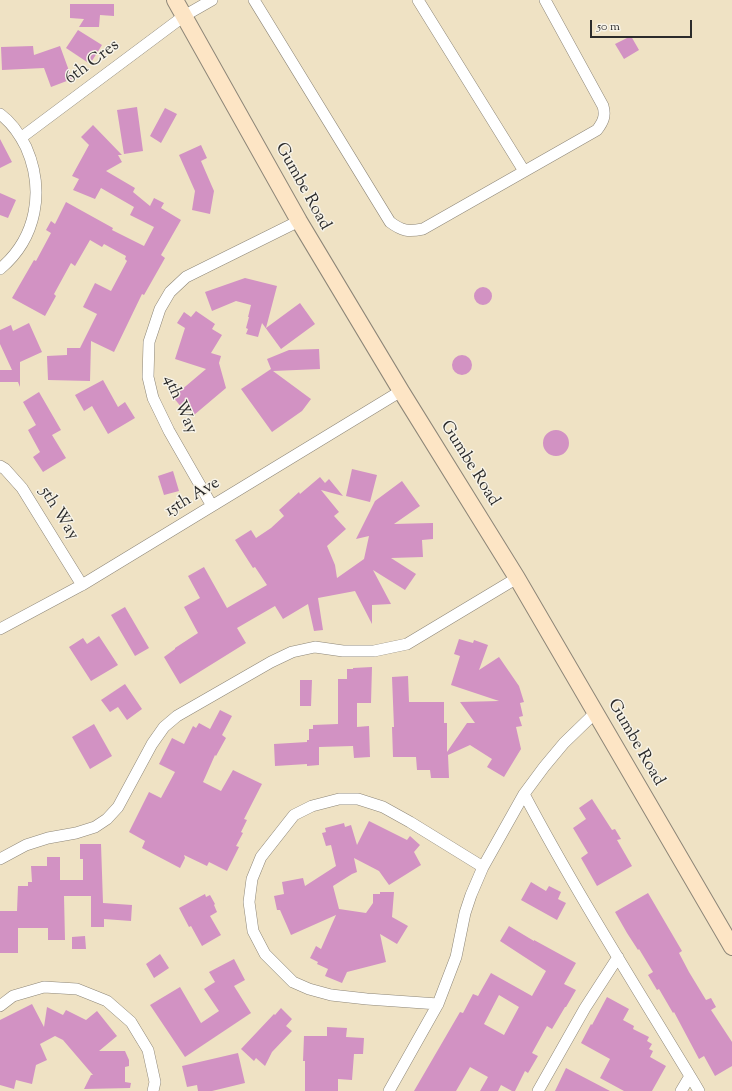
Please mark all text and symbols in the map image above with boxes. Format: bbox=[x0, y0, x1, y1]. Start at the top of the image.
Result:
scale bar bbox=[592, 12, 694, 38]
text: 50 m bbox=[597, 18, 620, 36]
street label: 6th Cres bbox=[62, 36, 124, 90]
street label: Gumbe Road bbox=[270, 140, 334, 234]
street label: 4th Way bbox=[158, 373, 200, 437]
street label: Gumbe Road bbox=[435, 418, 503, 510]
street label: 15th Ave bbox=[162, 474, 224, 522]
street label: 5th Way bbox=[34, 484, 82, 544]
street label: Gumbe Road bbox=[602, 696, 668, 790]

